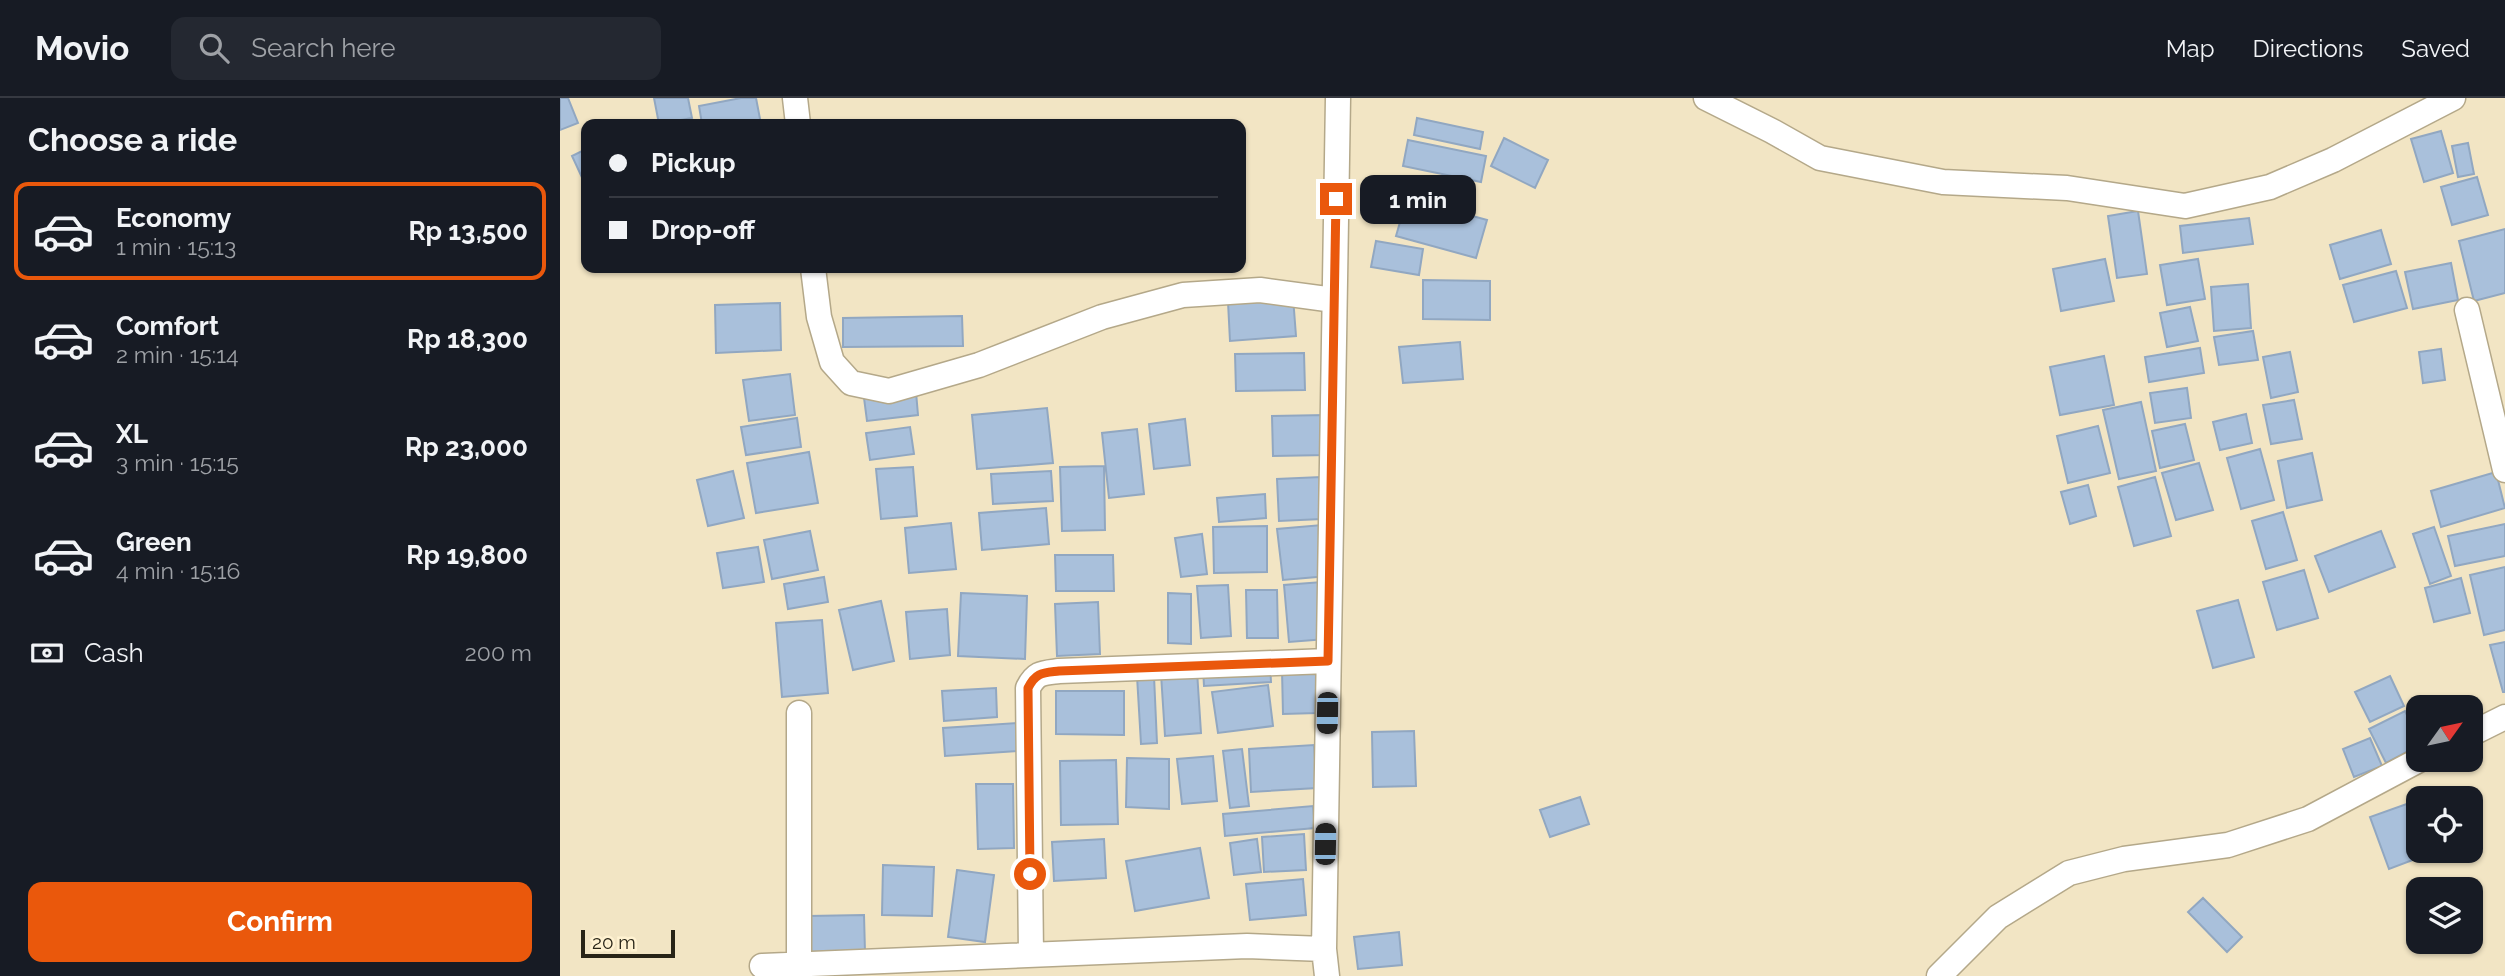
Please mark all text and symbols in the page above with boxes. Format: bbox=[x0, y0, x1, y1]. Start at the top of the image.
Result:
search box bbox=[171, 17, 661, 80]
text: Movio bbox=[35, 29, 129, 68]
icon: search bbox=[195, 29, 233, 67]
text: Search here bbox=[251, 33, 396, 63]
text: Map bbox=[2166, 34, 2215, 63]
text: Directions bbox=[2253, 34, 2363, 63]
text: Saved bbox=[2401, 34, 2470, 63]
text: Choose a ride bbox=[28, 121, 237, 158]
text: Pickup bbox=[651, 148, 736, 178]
callout: 1 min bbox=[1360, 174, 1476, 224]
route end bbox=[1320, 183, 1352, 215]
text: 1 min bbox=[1389, 186, 1447, 213]
icon: car bbox=[32, 200, 95, 263]
text: Economy bbox=[116, 203, 231, 233]
text: Drop-off bbox=[651, 215, 755, 245]
text: Rp 13,500 bbox=[408, 216, 528, 246]
text: 1 min · 15:13 bbox=[116, 233, 236, 260]
icon: car bbox=[32, 308, 95, 371]
text: Comfort bbox=[116, 311, 219, 341]
text: Rp 18,300 bbox=[407, 324, 528, 354]
text: 2 min · 15:14 bbox=[116, 341, 239, 368]
icon: car bbox=[32, 416, 95, 479]
text: XL bbox=[116, 419, 148, 449]
text: Rp 23,000 bbox=[405, 432, 528, 462]
text: 3 min · 15:15 bbox=[116, 449, 239, 476]
icon: car bbox=[32, 524, 95, 587]
text: Green bbox=[116, 527, 192, 557]
text: Rp 19,800 bbox=[406, 540, 528, 570]
text: 4 min · 15:16 bbox=[116, 557, 240, 584]
icon: cash bbox=[28, 634, 66, 672]
text: Cash bbox=[84, 638, 144, 668]
text: 200 m bbox=[465, 639, 532, 666]
car bbox=[1317, 692, 1338, 734]
north arrow bbox=[2406, 695, 2483, 772]
map controls bbox=[2406, 695, 2483, 954]
button: locate bbox=[2406, 786, 2483, 863]
car bbox=[1315, 823, 1336, 865]
route start bbox=[1014, 858, 1046, 890]
button: layers bbox=[2406, 877, 2483, 954]
button: Confirm bbox=[28, 882, 532, 962]
scale bar bbox=[581, 927, 676, 959]
text: 20 m bbox=[592, 931, 636, 953]

